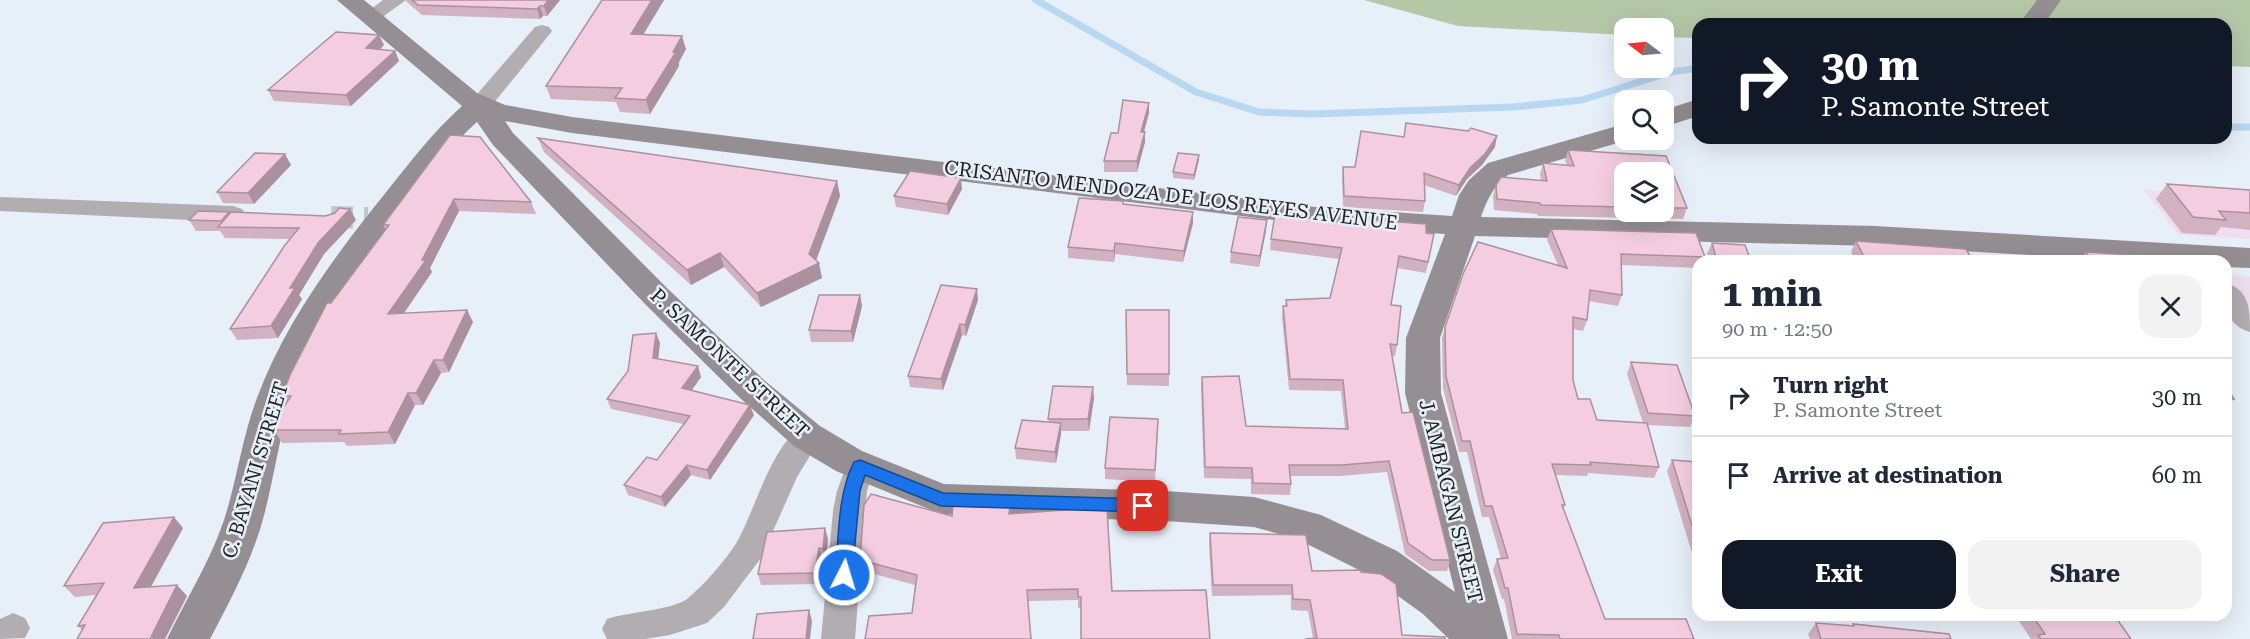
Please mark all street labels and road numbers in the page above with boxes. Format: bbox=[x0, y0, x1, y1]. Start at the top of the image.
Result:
street label: CRISANTO MENDOZA DE LOS REYES AVENUE bbox=[943, 155, 1399, 235]
street label: P. SAMONTE STREET bbox=[646, 283, 814, 443]
street label: C. BAYANI STREET bbox=[217, 379, 293, 561]
street label: J. AMBAGAN STREET bbox=[1414, 397, 1488, 605]

